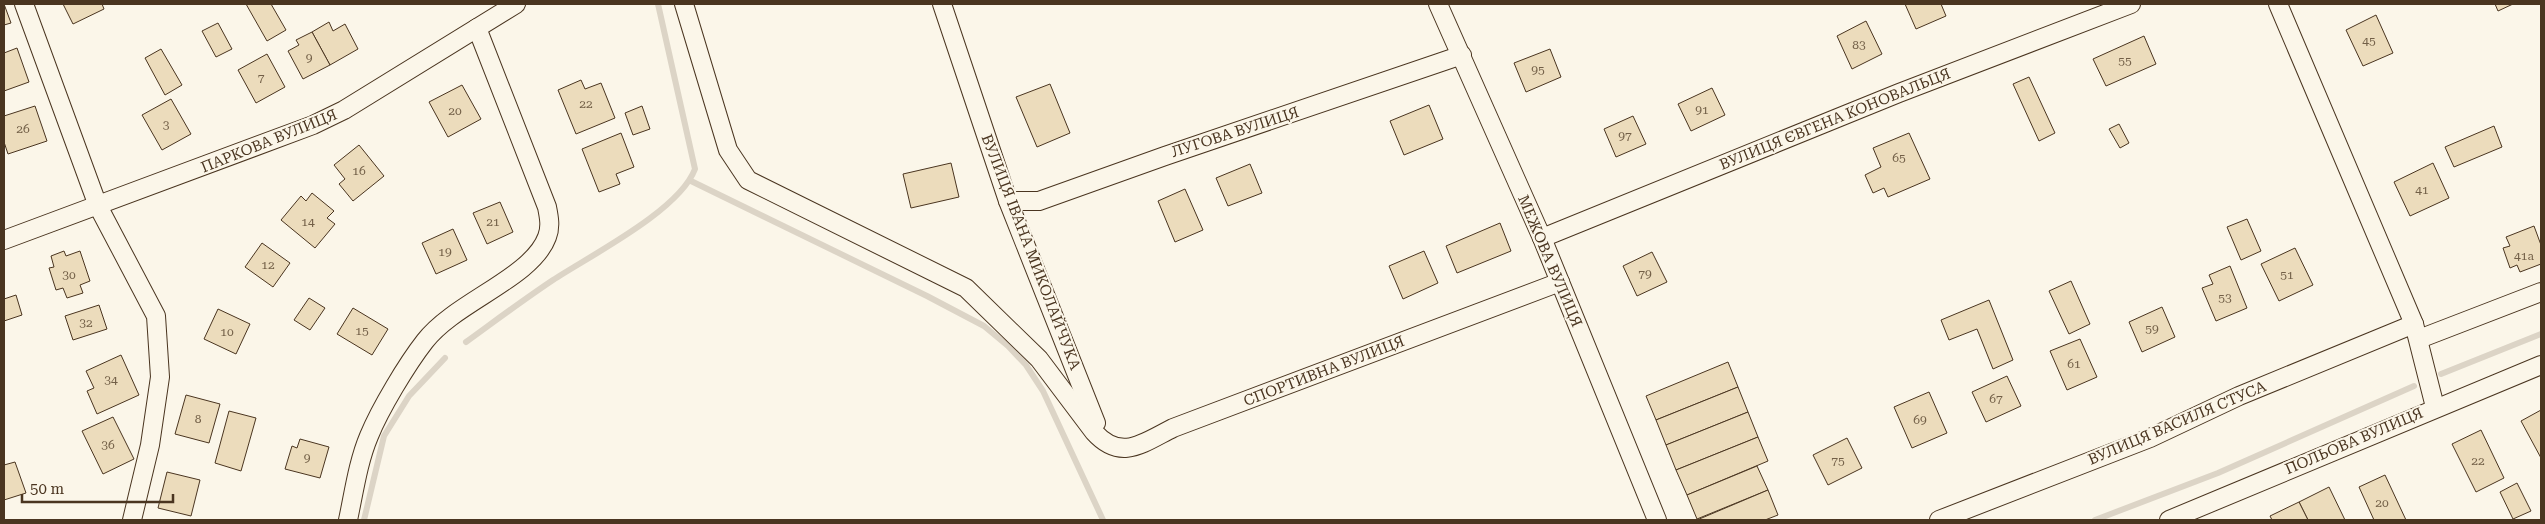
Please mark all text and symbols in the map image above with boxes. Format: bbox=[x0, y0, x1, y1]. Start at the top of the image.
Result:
house number: 45 bbox=[2362, 34, 2376, 48]
house number: 83 bbox=[1852, 38, 1866, 52]
house number: 9 bbox=[306, 51, 313, 65]
house number: 55 bbox=[2118, 54, 2132, 68]
house number: 95 bbox=[1531, 63, 1545, 77]
street label: ВУЛИЦЯ ЄВГЕНА КОНОВАЛЬЦЯ bbox=[1717, 64, 1953, 174]
house number: 7 bbox=[258, 71, 265, 85]
house number: 22 bbox=[579, 97, 593, 111]
street label: ЛУГОВА ВУЛИЦЯ bbox=[1169, 103, 1301, 161]
house number: 91 bbox=[1695, 103, 1709, 117]
house number: 20 bbox=[448, 104, 462, 118]
street label: ПАРКОВА ВУЛИЦЯ bbox=[198, 105, 340, 177]
house number: 3 bbox=[163, 118, 170, 132]
house number: 26 bbox=[16, 122, 30, 136]
house number: 97 bbox=[1618, 129, 1632, 143]
street label: ВУЛИЦЯ ІВАНА МИКОЛАЙЧУКА bbox=[978, 132, 1085, 373]
house number: 65 bbox=[1892, 151, 1906, 165]
house number: 16 bbox=[352, 164, 366, 178]
house number: 41 bbox=[2415, 183, 2429, 197]
street label: МЕЖОВА ВУЛИЦЯ bbox=[1514, 192, 1586, 330]
house number: 14 bbox=[301, 215, 315, 229]
house number: 21 bbox=[486, 215, 500, 229]
house number: 19 bbox=[438, 245, 452, 259]
house number: 41а bbox=[2514, 249, 2534, 263]
house number: 12 bbox=[261, 258, 275, 272]
house number: 79 bbox=[1638, 267, 1652, 281]
house number: 30 bbox=[62, 268, 76, 282]
house number: 51 bbox=[2280, 268, 2294, 282]
house number: 53 bbox=[2218, 291, 2232, 305]
house number: 32 bbox=[79, 316, 93, 330]
house number: 59 bbox=[2145, 322, 2159, 336]
house number: 15 bbox=[355, 324, 369, 338]
house number: 10 bbox=[220, 325, 234, 339]
street label: СПОРТИВНА ВУЛИЦЯ bbox=[1241, 332, 1407, 410]
house number: 61 bbox=[2067, 357, 2081, 371]
house number: 34 bbox=[104, 373, 118, 387]
street label: ВУЛИЦЯ ВАСИЛЯ СТУСА bbox=[2085, 377, 2269, 469]
house number: 67 bbox=[1989, 392, 2003, 406]
street label: ПОЛЬОВА ВУЛИЦЯ bbox=[2282, 404, 2426, 478]
house number: 8 bbox=[195, 412, 202, 426]
house number: 69 bbox=[1913, 413, 1927, 427]
house number: 36 bbox=[101, 438, 115, 452]
house number: 9 bbox=[304, 451, 311, 465]
house number: 75 bbox=[1831, 454, 1845, 468]
house number: 22 bbox=[2471, 454, 2485, 468]
scale bar bbox=[22, 472, 174, 504]
text: 50 m bbox=[30, 480, 65, 498]
house number: 20 bbox=[2375, 496, 2389, 510]

